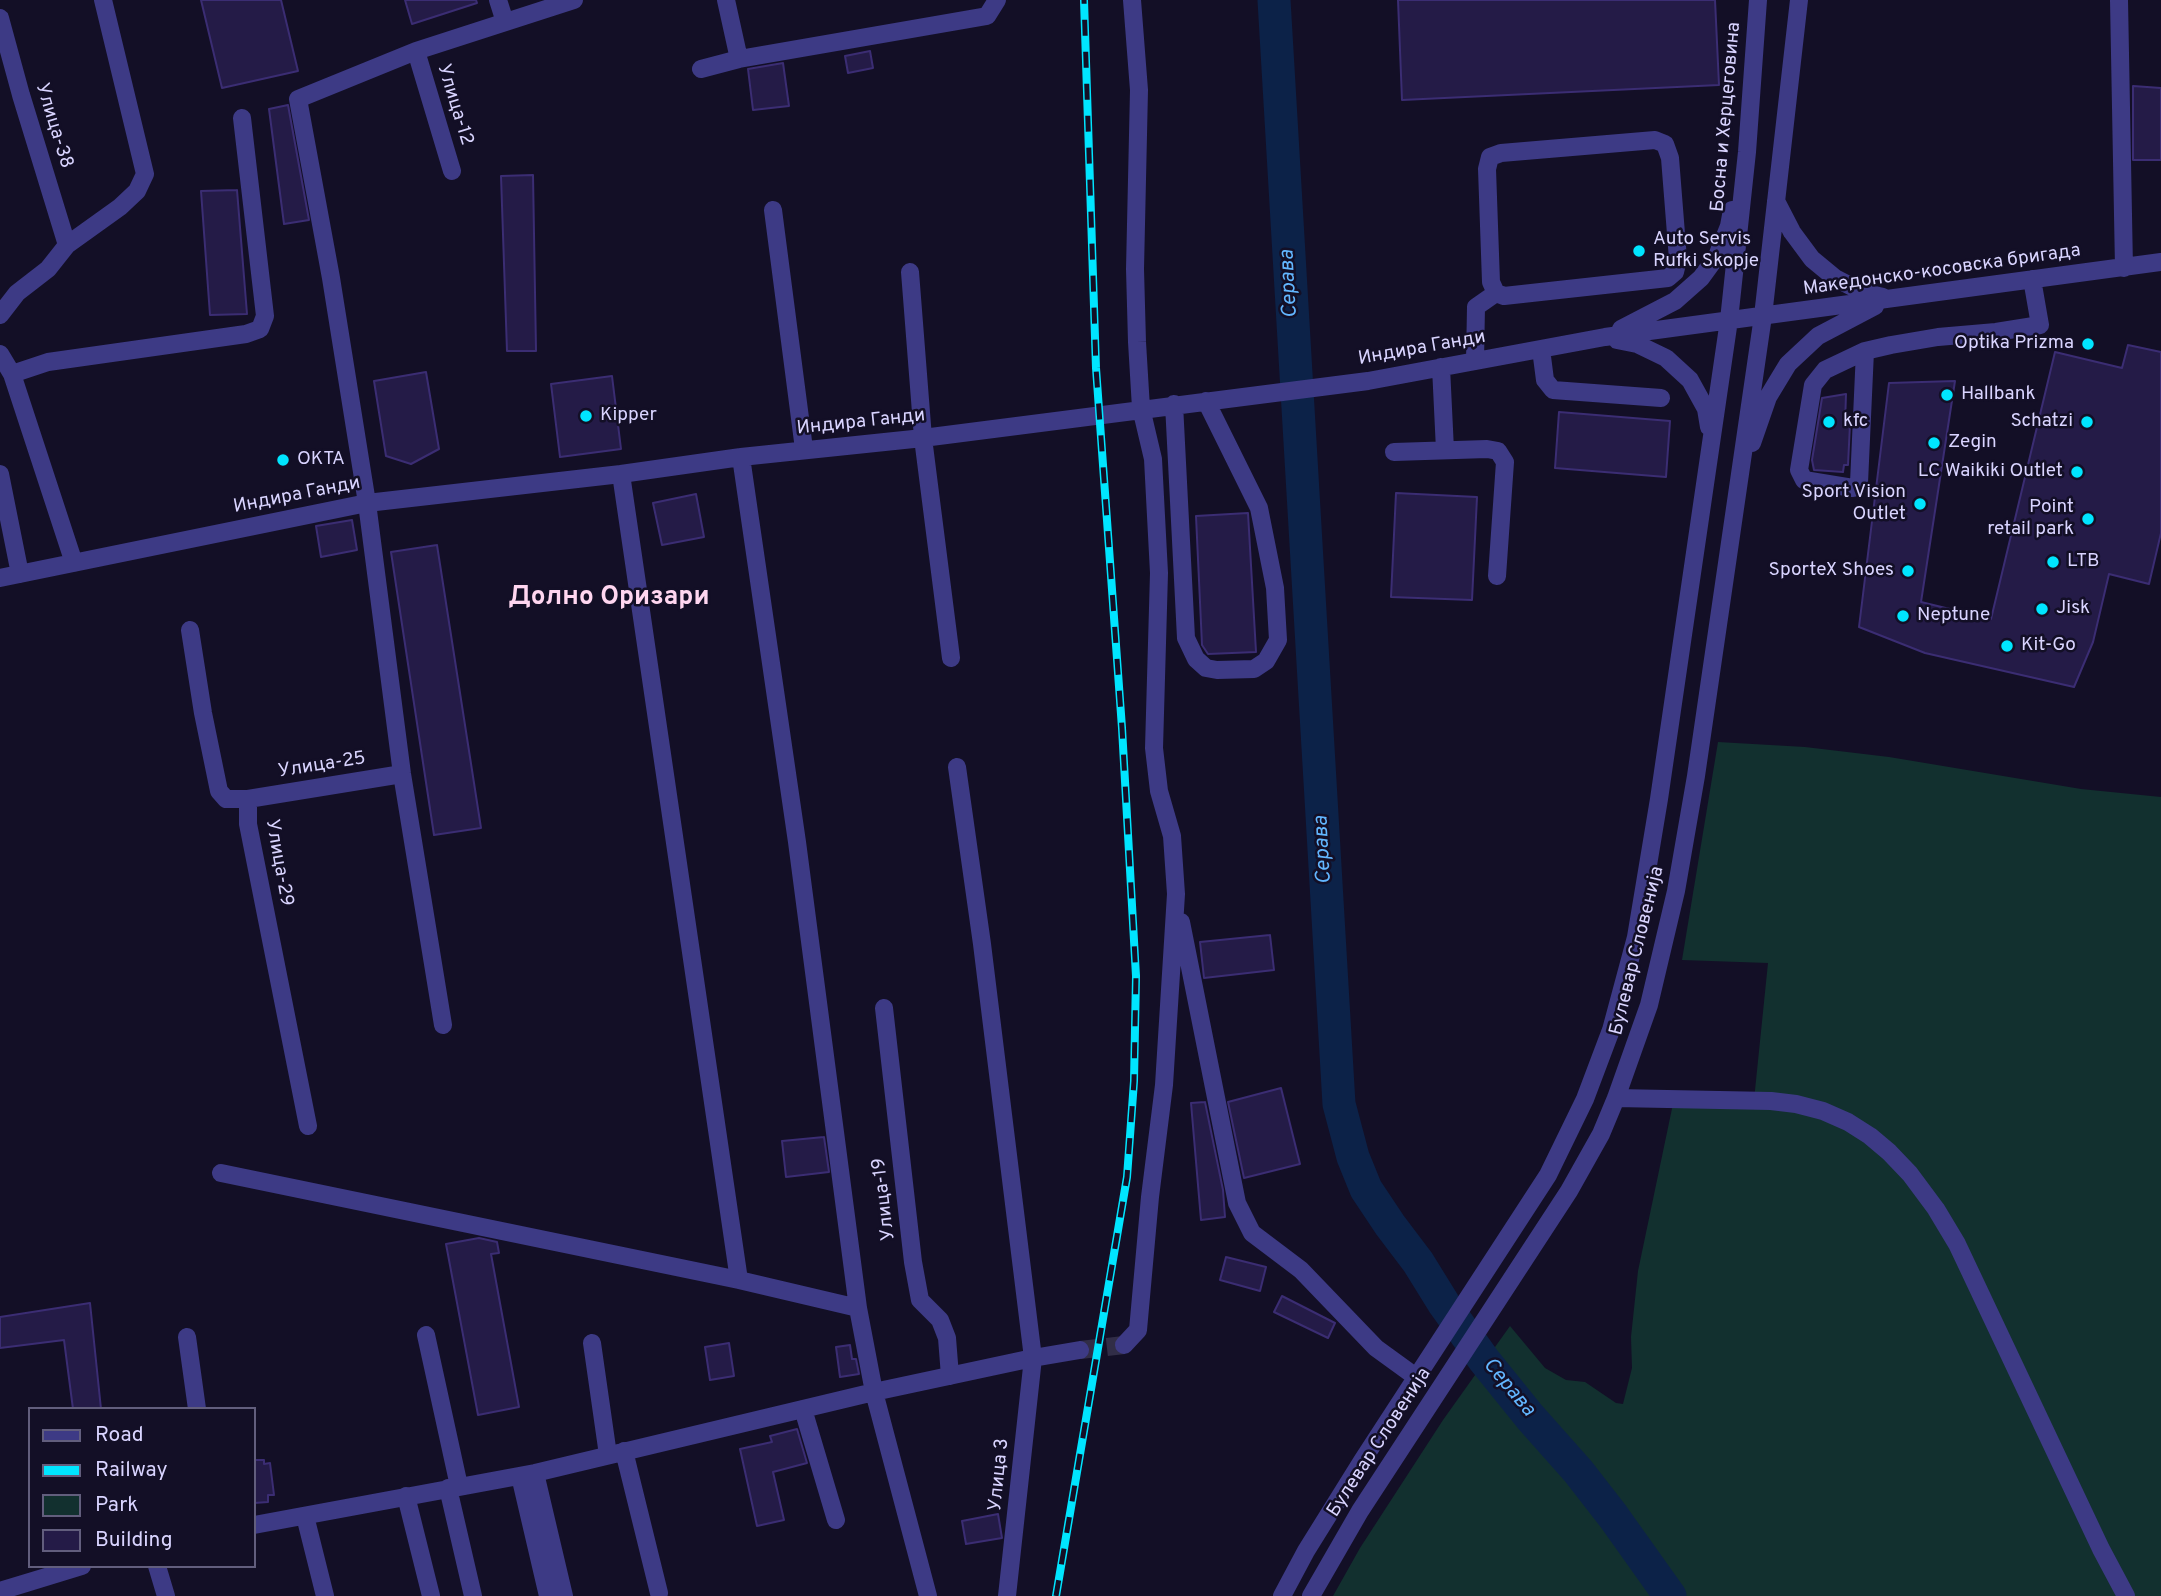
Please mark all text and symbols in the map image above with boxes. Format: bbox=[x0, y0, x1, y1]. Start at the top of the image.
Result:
street label: Босна и Херцеговина bbox=[1707, 21, 1747, 213]
street label: Улица-12 bbox=[431, 62, 477, 148]
street label: Улица-38 bbox=[29, 81, 77, 171]
place label: Auto Servis Rufki Skopje bbox=[1653, 229, 1759, 273]
street label: Македонско-косовска бригада bbox=[1802, 240, 2082, 302]
marker: Auto Servis Rufki Skopje bbox=[1631, 243, 1647, 259]
water label: Серава bbox=[1276, 249, 1304, 319]
street label: Индира Ганди bbox=[1357, 327, 1487, 371]
place label: Optika Prizma bbox=[1954, 333, 2074, 355]
marker: Optika Prizma bbox=[2080, 336, 2096, 352]
place label: Hallbank bbox=[1961, 384, 2036, 406]
marker: Hallbank bbox=[1939, 387, 1955, 403]
place label: Kipper bbox=[600, 405, 657, 427]
street label: Индира Ганди bbox=[796, 405, 926, 441]
marker: Kipper bbox=[578, 408, 594, 424]
place label: kfc bbox=[1843, 411, 1868, 433]
place label: Schatzi bbox=[2011, 411, 2073, 433]
marker: kfc bbox=[1821, 414, 1837, 430]
marker: Schatzi bbox=[2079, 414, 2095, 430]
place label: Zegin bbox=[1948, 432, 1997, 454]
marker: Zegin bbox=[1926, 435, 1942, 451]
place label: ОКТА bbox=[297, 449, 345, 471]
marker: ОКТА bbox=[275, 452, 291, 468]
place label: LC Waikiki Outlet bbox=[1918, 461, 2063, 483]
marker: LC Waikiki Outlet bbox=[2069, 464, 2085, 480]
street label: Индира Ганди bbox=[232, 473, 362, 519]
place label: Sport Vision Outlet bbox=[1802, 482, 1906, 526]
marker: Sport Vision Outlet bbox=[1912, 496, 1928, 512]
place label: Point retail park bbox=[1987, 497, 2074, 541]
marker: Point retail park bbox=[2080, 511, 2096, 527]
place label: LTB bbox=[2067, 551, 2100, 573]
marker: LTB bbox=[2045, 554, 2061, 570]
place label: SporteX Shoes bbox=[1769, 560, 1894, 582]
marker: SporteX Shoes bbox=[1900, 563, 1916, 579]
district label: Долно Оризари bbox=[509, 583, 709, 615]
place label: Jisk bbox=[2056, 598, 2090, 620]
marker: Jisk bbox=[2034, 601, 2050, 617]
place label: Neptune bbox=[1917, 605, 1990, 627]
marker: Neptune bbox=[1895, 608, 1911, 624]
place label: Kit-Go bbox=[2021, 635, 2076, 657]
marker: Kit-Go bbox=[1999, 638, 2015, 654]
street label: Улица-25 bbox=[277, 748, 367, 784]
water label: Серава bbox=[1310, 815, 1338, 885]
street label: Улица-29 bbox=[259, 818, 297, 908]
street label: Булевар Словенија bbox=[1606, 864, 1670, 1038]
street label: Улица-19 bbox=[869, 1156, 901, 1242]
water label: Серава bbox=[1476, 1354, 1540, 1422]
street label: Булевар Словенија bbox=[1323, 1364, 1437, 1522]
legend bbox=[28, 1407, 256, 1568]
text: Road bbox=[95, 1422, 144, 1449]
street label: Улица 3 bbox=[985, 1437, 1015, 1513]
text: Railway bbox=[95, 1457, 168, 1484]
text: Park bbox=[95, 1492, 138, 1519]
text: Building bbox=[95, 1527, 173, 1554]

